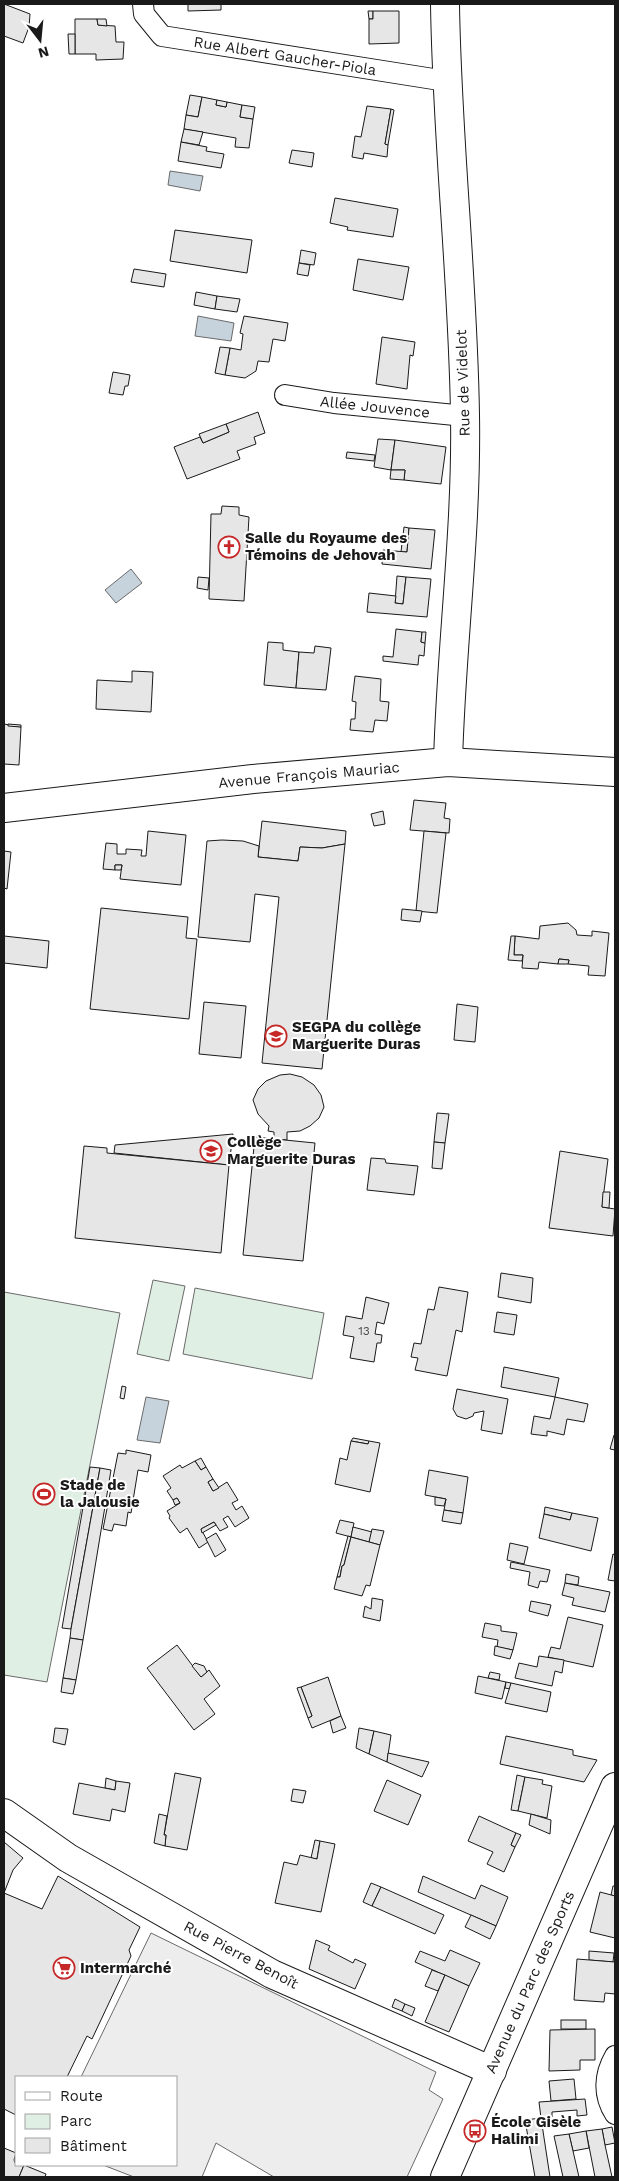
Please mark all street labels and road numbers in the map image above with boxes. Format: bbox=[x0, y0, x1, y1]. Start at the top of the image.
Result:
street label: Rue Albert Gaucher-Piola bbox=[192, 33, 378, 79]
street label: Rue de Videlot bbox=[452, 329, 474, 437]
street label: Allée Jouvence bbox=[319, 392, 431, 422]
street label: Avenue François Mauriac bbox=[217, 758, 401, 792]
street label: Avenue du Parc des Sports bbox=[482, 1888, 578, 2076]
street label: Rue Pierre Benoît bbox=[181, 1917, 302, 1993]

